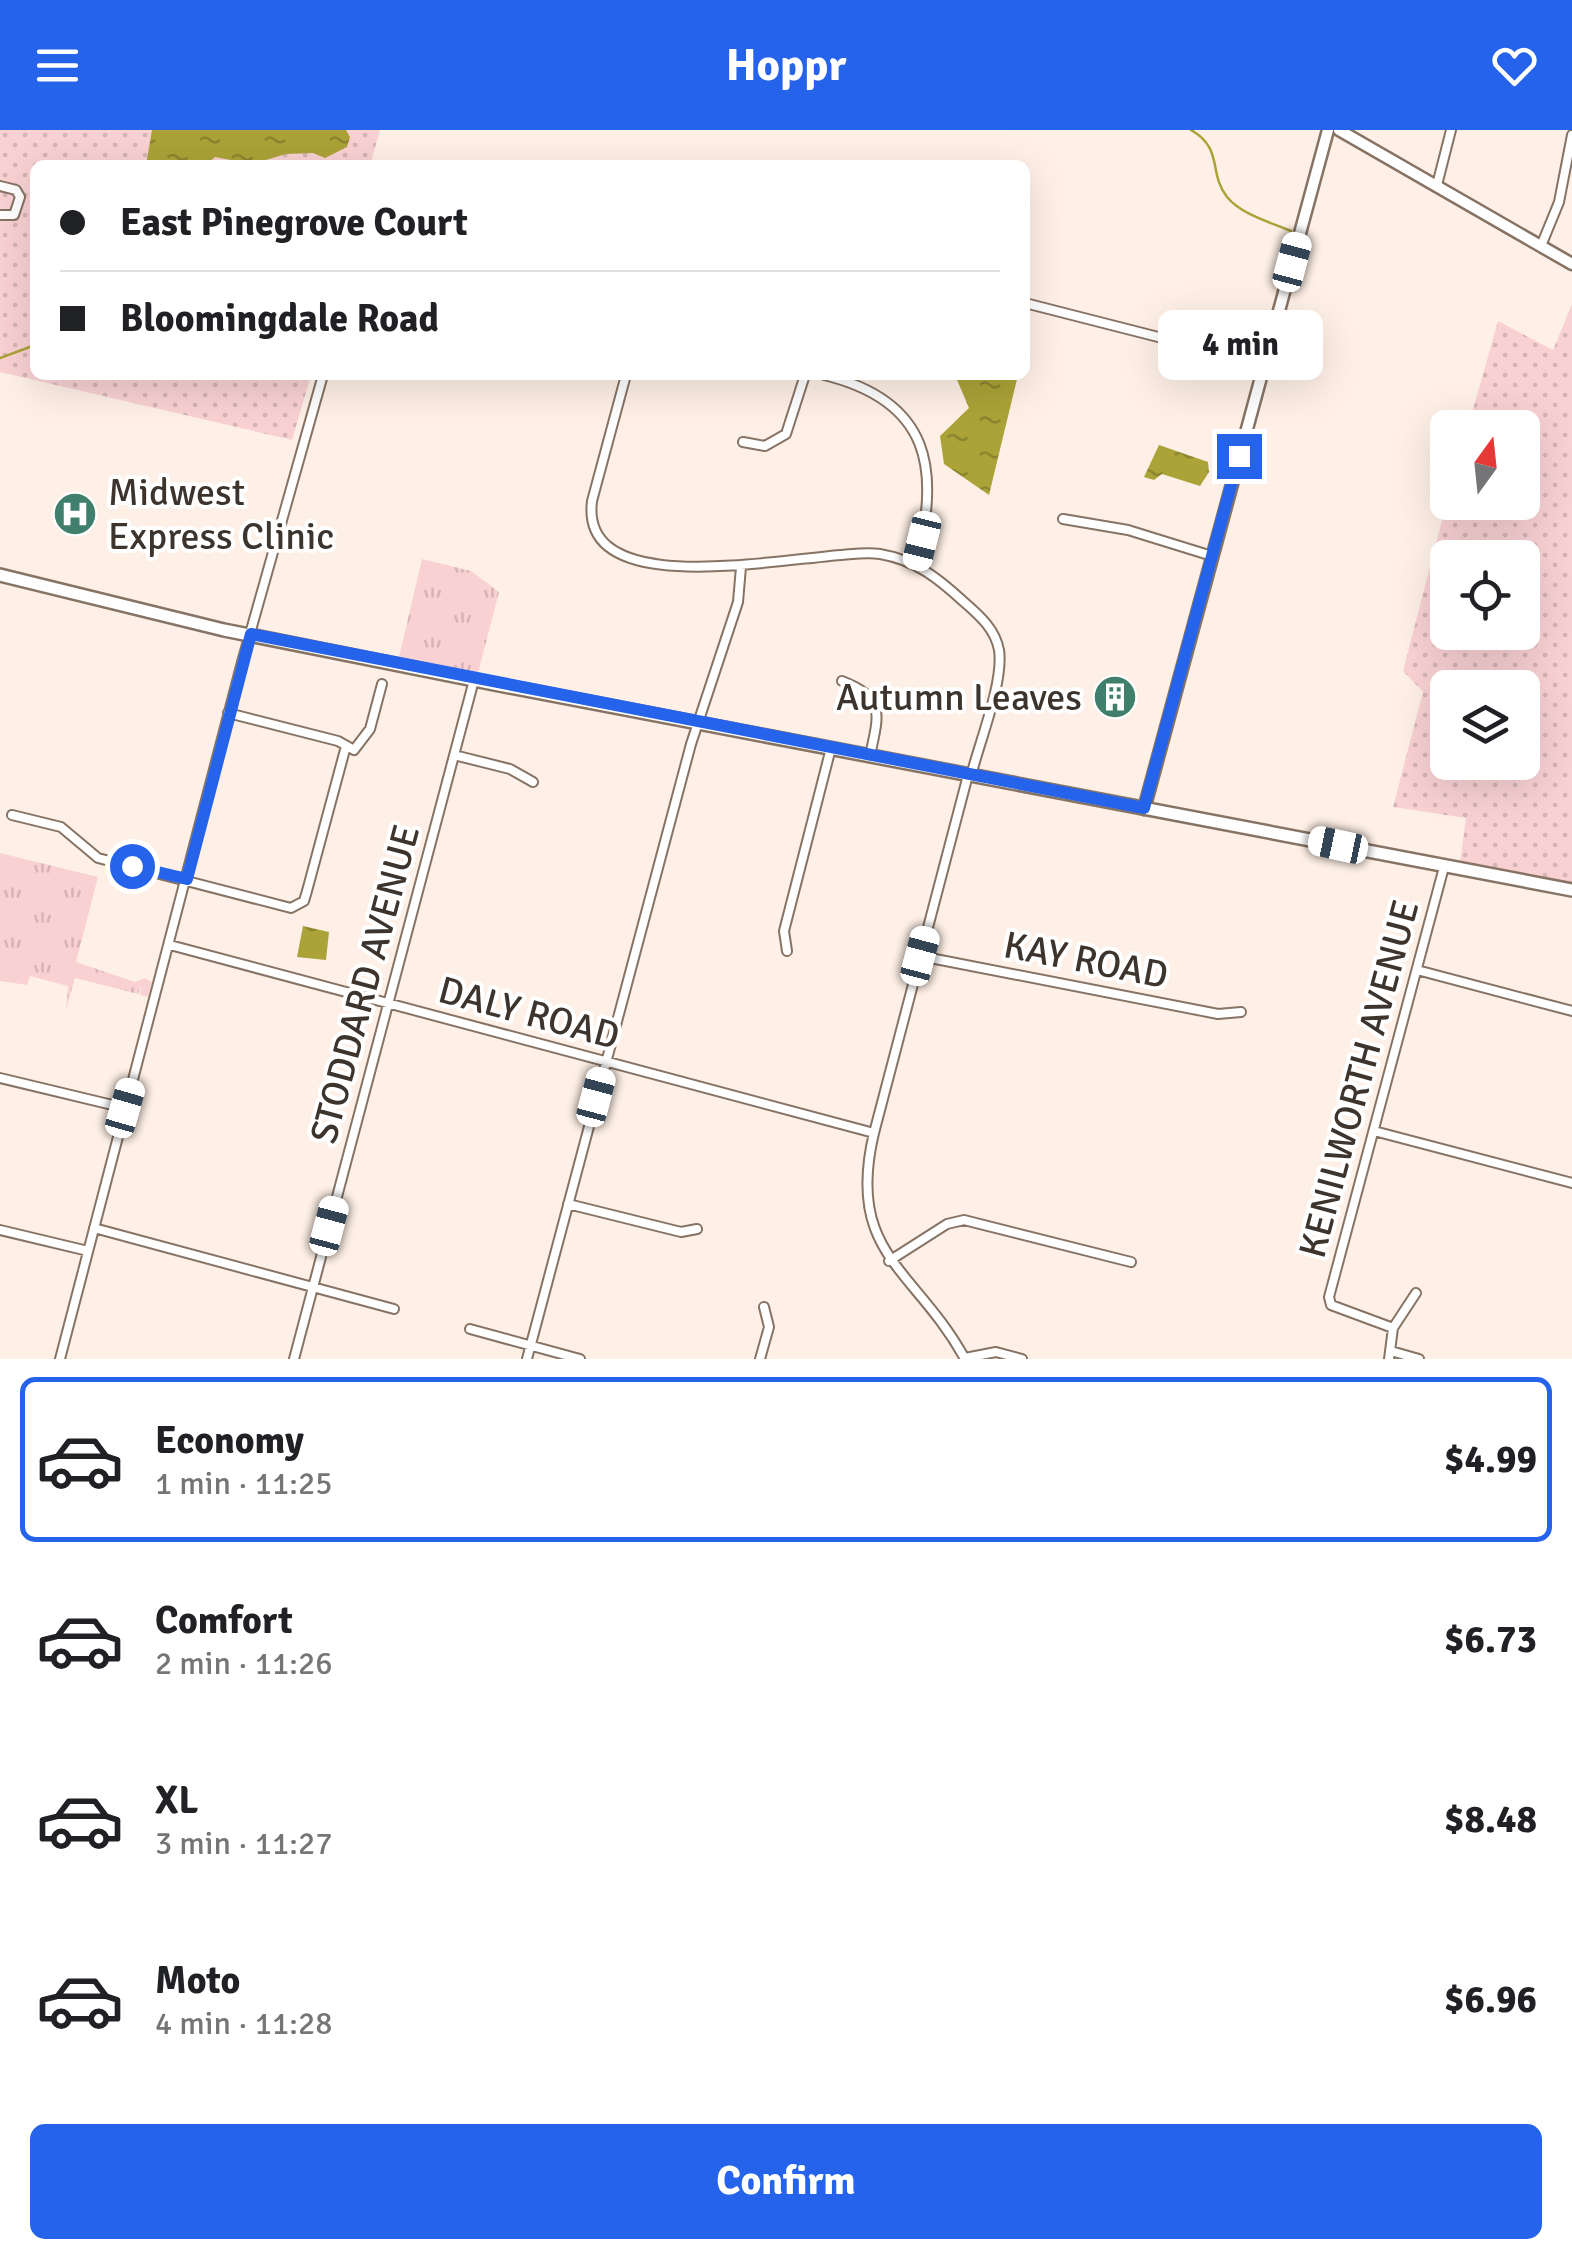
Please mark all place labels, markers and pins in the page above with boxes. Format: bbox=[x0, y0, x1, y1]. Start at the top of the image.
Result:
place label: Midwest Express Clinic bbox=[108, 469, 334, 560]
hospital icon: Midwest Express Clinic bbox=[52, 491, 98, 537]
place label: Autumn Leaves bbox=[836, 674, 1082, 721]
building icon: Autumn Leaves bbox=[1092, 674, 1138, 720]

